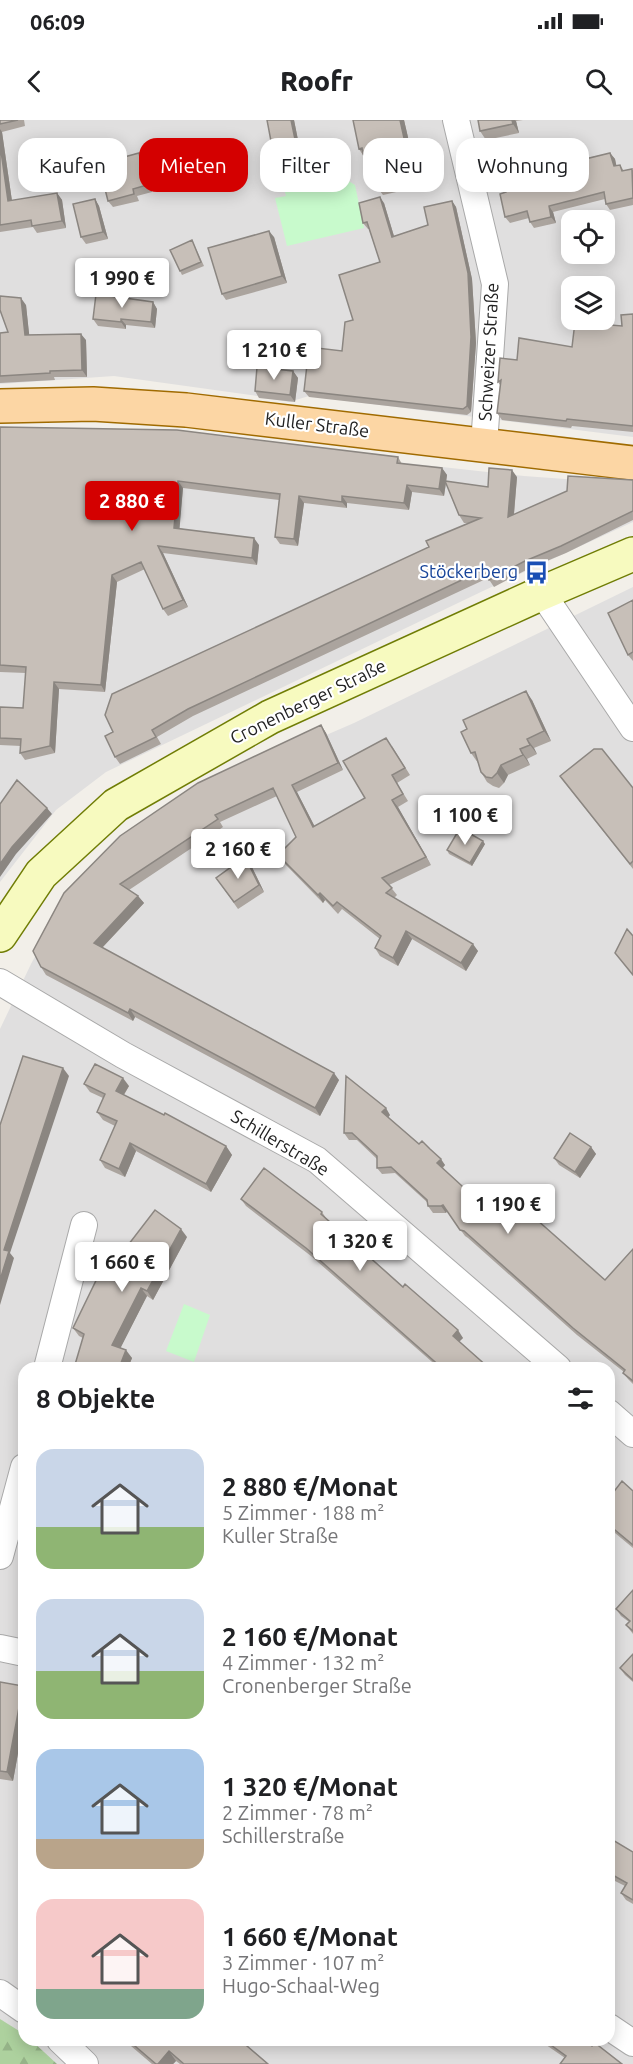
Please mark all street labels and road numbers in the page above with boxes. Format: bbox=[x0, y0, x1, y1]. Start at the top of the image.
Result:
street label: Schweizer Straße bbox=[474, 282, 502, 422]
street label: Kuller Straße bbox=[264, 408, 370, 440]
street label: Cronenberger Straße bbox=[226, 655, 389, 748]
street label: Schillerstraße bbox=[228, 1105, 333, 1179]

